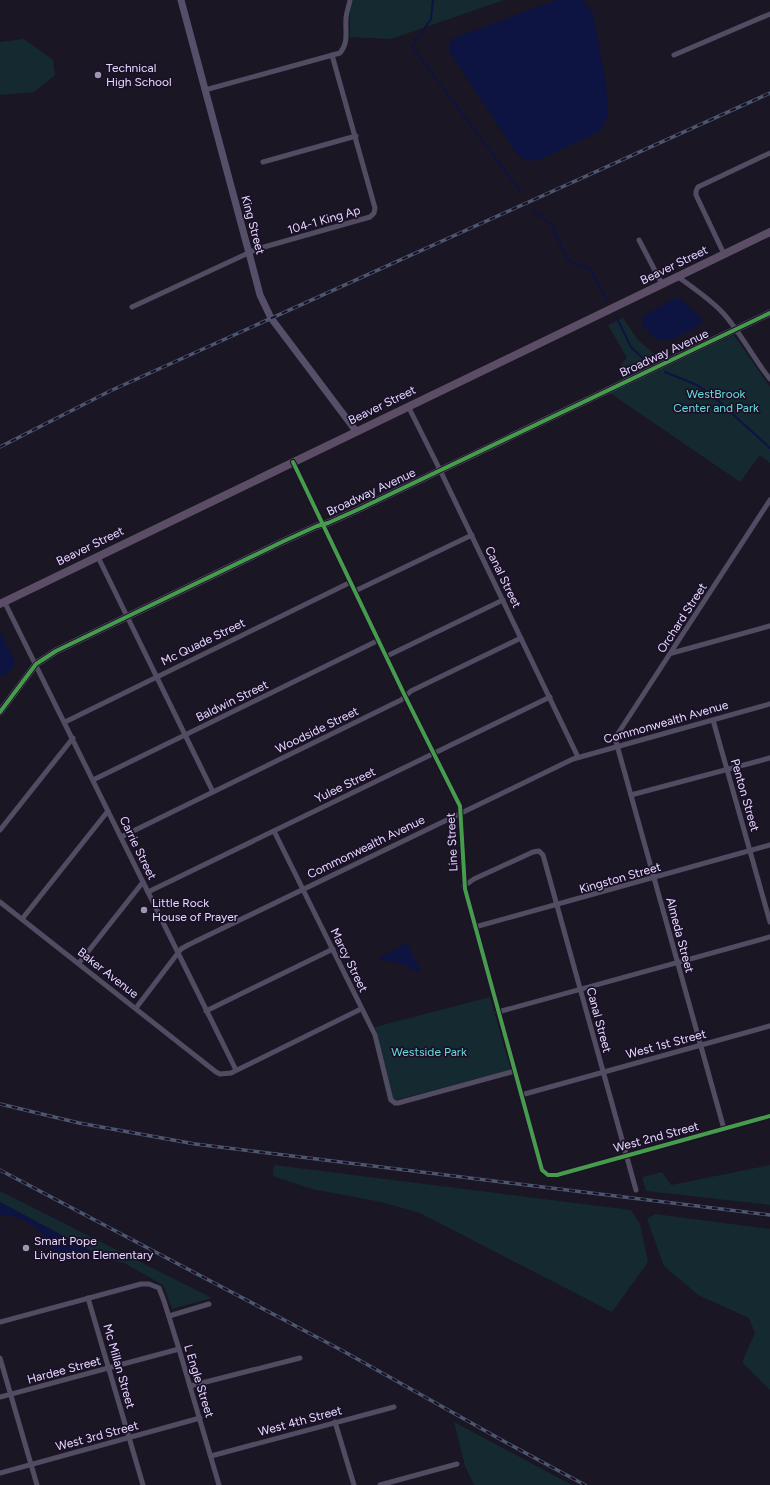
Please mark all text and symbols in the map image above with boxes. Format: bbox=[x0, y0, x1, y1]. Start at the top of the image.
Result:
place label: Technical High School bbox=[106, 61, 172, 89]
marker: Technical High School bbox=[93, 70, 103, 80]
street label: King Street bbox=[238, 194, 268, 256]
street label: 104-1 King Ap bbox=[286, 203, 362, 237]
street label: Beaver Street bbox=[638, 242, 710, 287]
street label: Broadway Avenue bbox=[617, 326, 711, 380]
street label: Beaver Street bbox=[346, 382, 418, 427]
park label: WestBrook Center and Park bbox=[673, 387, 759, 415]
street label: Broadway Avenue bbox=[324, 465, 418, 519]
street label: Beaver Street bbox=[54, 523, 126, 568]
street label: Canal Street bbox=[482, 544, 524, 610]
street label: Orchard Street bbox=[654, 580, 710, 656]
street label: Mc Quade Street bbox=[159, 615, 248, 668]
street label: Baldwin Street bbox=[194, 677, 271, 725]
street label: Commonwealth Avenue bbox=[602, 697, 730, 747]
street label: Woodside Street bbox=[273, 704, 361, 756]
street label: Penton Street bbox=[728, 757, 762, 833]
street label: Yulee Street bbox=[312, 764, 378, 806]
street label: Commonwealth Avenue bbox=[305, 812, 427, 882]
street label: Line Street bbox=[443, 812, 461, 872]
street label: Carrie Street bbox=[117, 814, 160, 882]
street label: Kingston Street bbox=[578, 860, 663, 896]
place label: Little Rock House of Prayer bbox=[152, 896, 238, 924]
street label: Almeda Street bbox=[663, 896, 697, 975]
marker: Little Rock House of Prayer bbox=[139, 905, 149, 915]
street label: Marcy Street bbox=[327, 926, 371, 995]
street label: Baker Avenue bbox=[75, 945, 142, 1001]
street label: Canal Street bbox=[584, 986, 615, 1055]
street label: West 1st Street bbox=[624, 1026, 708, 1061]
park label: Westside Park bbox=[391, 1045, 467, 1059]
street label: West 2nd Street bbox=[612, 1119, 701, 1155]
place label: Smart Pope Livingston Elementary bbox=[34, 1234, 154, 1262]
marker: Smart Pope Livingston Elementary bbox=[21, 1243, 31, 1253]
street label: Mc Millan Street bbox=[100, 1322, 138, 1410]
street label: L Engle Street bbox=[181, 1343, 217, 1420]
street label: Hardee Street bbox=[26, 1353, 103, 1387]
street label: West 4th Street bbox=[257, 1403, 344, 1439]
street label: West 3rd Street bbox=[54, 1418, 140, 1454]

